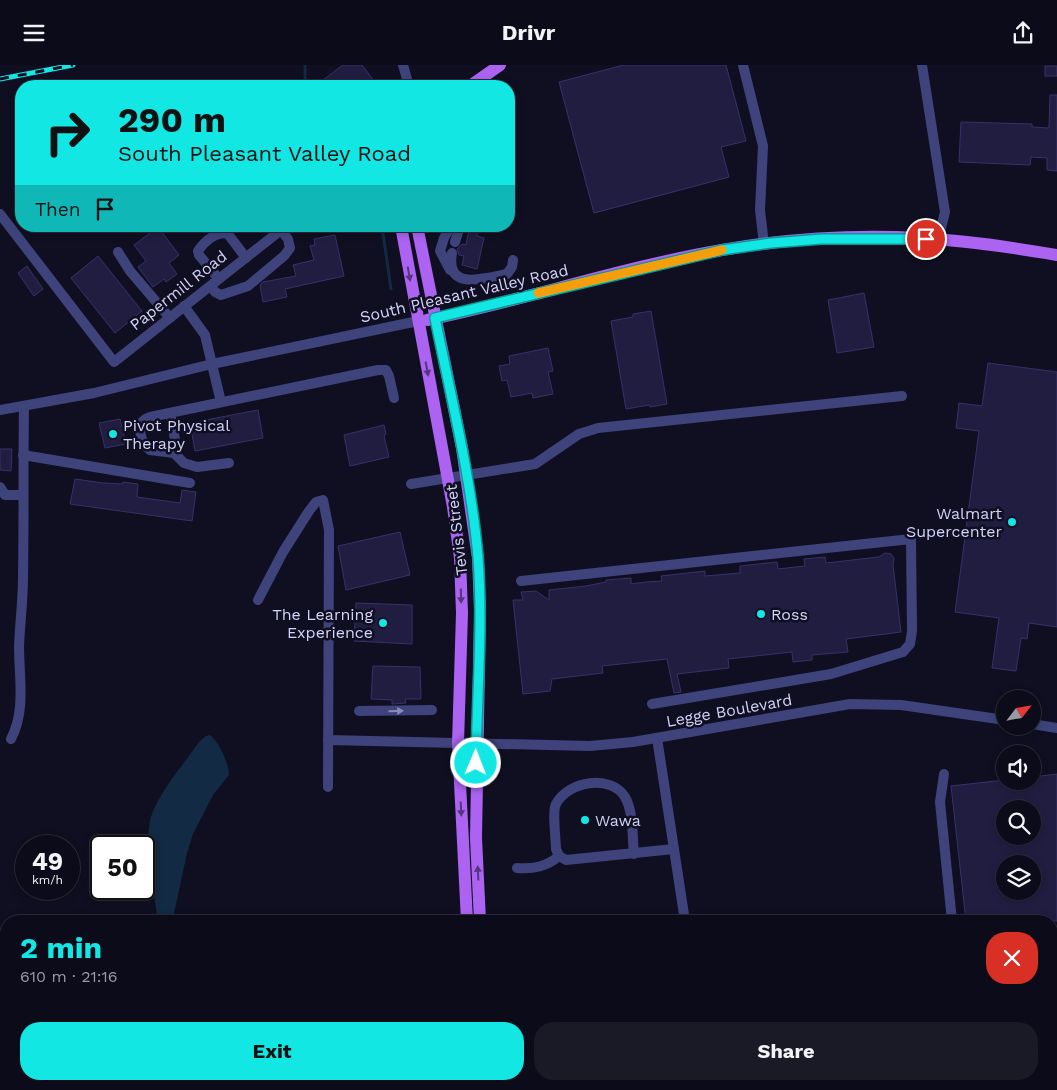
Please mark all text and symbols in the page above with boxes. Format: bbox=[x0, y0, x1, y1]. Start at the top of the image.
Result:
icon: menu bbox=[20, 19, 48, 47]
icon: share bbox=[1009, 19, 1037, 47]
text: Drivr bbox=[502, 20, 555, 45]
text: 290 m bbox=[118, 99, 226, 141]
icon: right bbox=[35, 100, 100, 165]
text: South Pleasant Valley Road bbox=[118, 141, 411, 166]
icon: arrive bbox=[91, 195, 119, 223]
text: Then bbox=[35, 198, 81, 221]
pin bbox=[905, 218, 947, 260]
icon: arrive bbox=[912, 225, 940, 253]
street label: Papermill Road bbox=[126, 247, 231, 334]
street label: South Pleasant Valley Road bbox=[358, 260, 570, 327]
one-way arrow bbox=[406, 266, 414, 282]
one-way arrow bbox=[423, 362, 431, 378]
place label: Pivot Physical Therapy bbox=[123, 416, 230, 453]
marker: Pivot Physical Therapy bbox=[107, 428, 119, 440]
street label: Tevis Street bbox=[441, 483, 472, 577]
place label: Walmart Supercenter bbox=[906, 504, 1002, 541]
marker: Walmart Supercenter bbox=[1006, 516, 1018, 528]
one-way arrow bbox=[458, 588, 466, 604]
place label: The Learning Experience bbox=[272, 605, 373, 642]
place label: Ross bbox=[771, 605, 808, 624]
marker: Ross bbox=[755, 608, 767, 620]
marker: The Learning Experience bbox=[377, 617, 389, 629]
street label: Legge Boulevard bbox=[665, 690, 794, 731]
north arrow bbox=[996, 690, 1041, 735]
map controls bbox=[996, 690, 1041, 900]
one-way arrow bbox=[388, 707, 404, 715]
position arrow bbox=[449, 736, 501, 788]
button: sound bbox=[996, 745, 1041, 790]
button: search bbox=[996, 800, 1041, 845]
one-way arrow bbox=[458, 802, 466, 818]
place label: Wawa bbox=[595, 811, 641, 830]
marker: Wawa bbox=[579, 814, 591, 826]
speed limit sign: 50 bbox=[90, 835, 155, 900]
text: 49 bbox=[32, 847, 63, 876]
button: layers bbox=[996, 855, 1041, 900]
one-way arrow bbox=[473, 864, 481, 880]
text: km/h bbox=[32, 873, 63, 887]
text: 2 min bbox=[20, 930, 102, 965]
button: close bbox=[986, 932, 1038, 984]
text: 610 m · 21:16 bbox=[20, 967, 117, 986]
button: Exit bbox=[20, 1022, 524, 1080]
button: Share bbox=[534, 1022, 1038, 1080]

